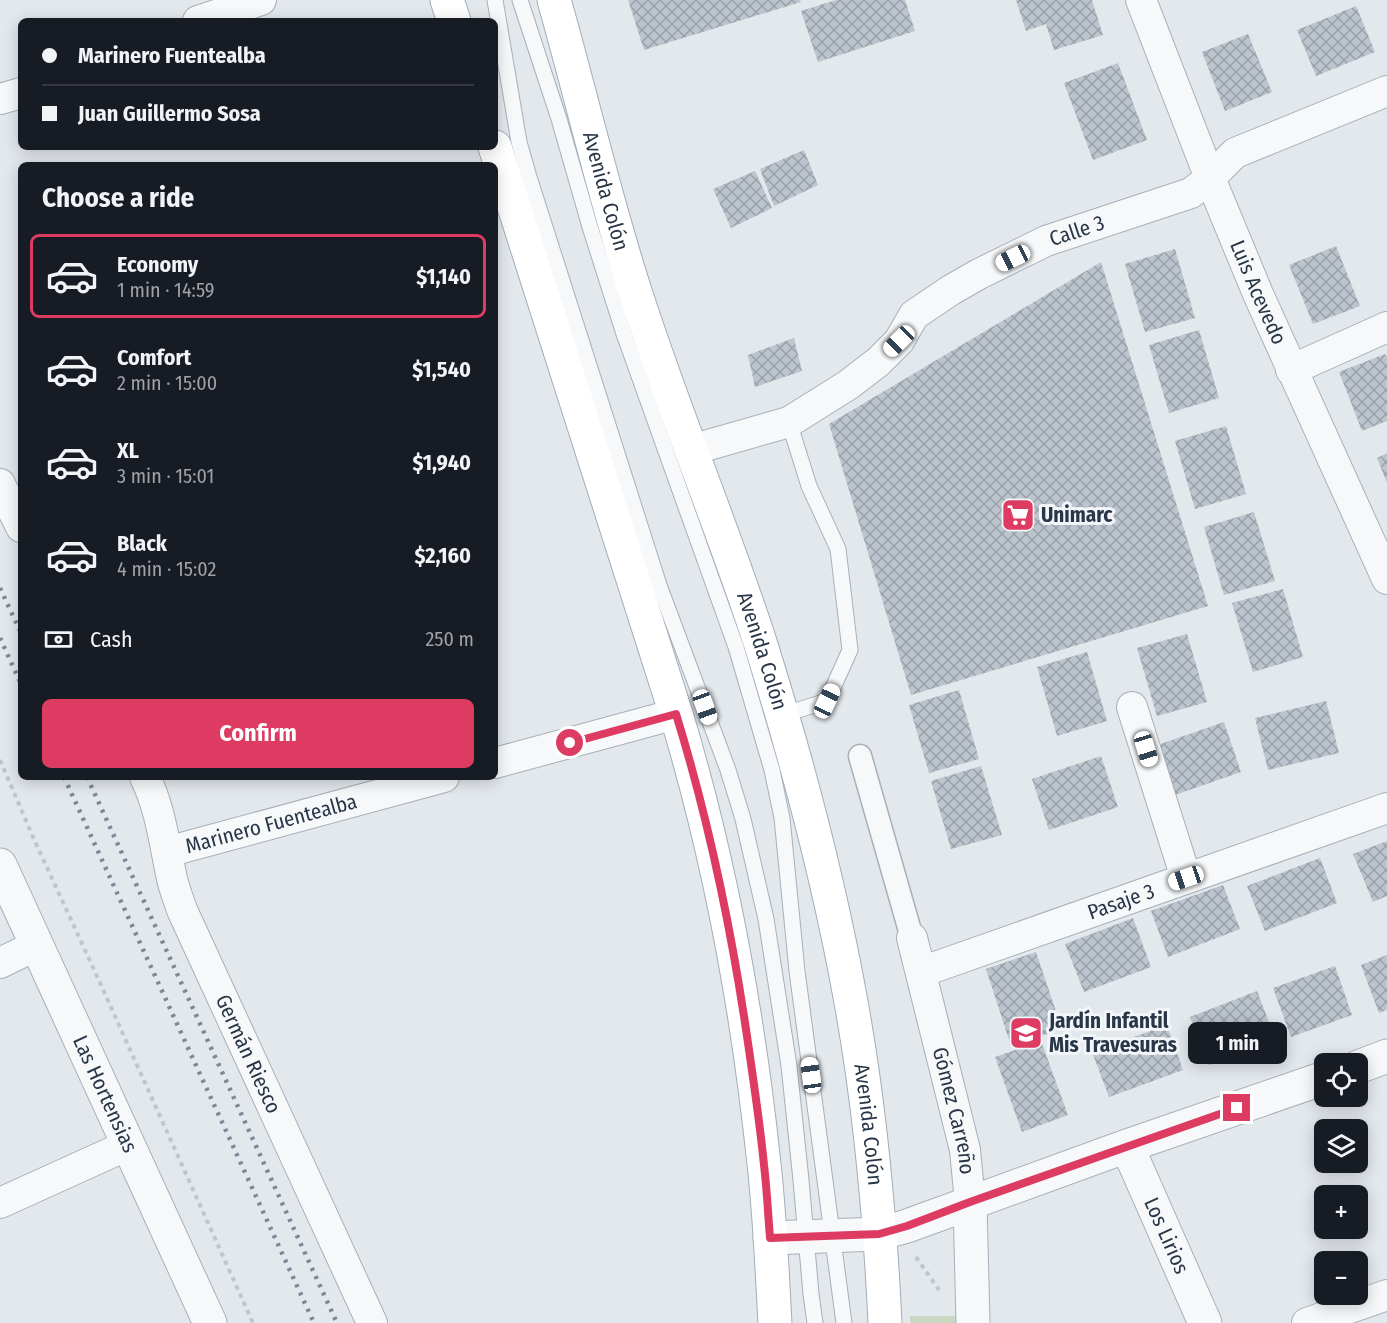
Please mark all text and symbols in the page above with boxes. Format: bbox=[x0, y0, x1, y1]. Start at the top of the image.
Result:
text: Marinero Fuentealba bbox=[78, 42, 266, 69]
text: Juan Guillermo Sosa bbox=[78, 100, 261, 127]
street label: Avenida Colón bbox=[577, 129, 635, 254]
text: Choose a ride bbox=[42, 182, 194, 214]
street label: Calle 3 bbox=[1046, 210, 1108, 252]
street label: Luis Acevedo bbox=[1224, 236, 1292, 349]
car bbox=[993, 242, 1033, 274]
icon: car bbox=[45, 249, 99, 303]
text: Economy bbox=[117, 251, 198, 278]
text: $1,140 bbox=[416, 263, 471, 290]
text: 1 min · 14:59 bbox=[117, 278, 215, 302]
car bbox=[880, 322, 918, 360]
icon: car bbox=[45, 342, 99, 396]
text: Comfort bbox=[117, 344, 191, 371]
text: $1,540 bbox=[412, 356, 471, 383]
text: 2 min · 15:00 bbox=[117, 371, 217, 395]
icon: car bbox=[45, 435, 99, 489]
text: XL bbox=[117, 437, 139, 464]
text: $1,940 bbox=[413, 449, 471, 476]
text: 3 min · 15:01 bbox=[117, 464, 214, 488]
supermarket icon: Unimarc bbox=[1000, 497, 1036, 533]
place label: Unimarc bbox=[1041, 502, 1113, 528]
icon: car bbox=[45, 528, 99, 582]
text: Black bbox=[117, 530, 167, 557]
text: $2,160 bbox=[414, 542, 471, 569]
text: 4 min · 15:02 bbox=[117, 557, 216, 581]
street label: Avenida Colón bbox=[731, 589, 793, 713]
icon: cash bbox=[42, 623, 75, 656]
text: Cash bbox=[90, 626, 133, 653]
text: 250 m bbox=[426, 627, 474, 651]
car bbox=[811, 681, 843, 721]
car bbox=[690, 687, 720, 727]
button: Confirm bbox=[42, 699, 474, 768]
route start bbox=[556, 729, 583, 756]
car bbox=[1132, 729, 1160, 769]
street label: Marinero Fuentealba bbox=[183, 788, 360, 859]
car bbox=[1166, 864, 1206, 892]
street label: Pasaje 3 bbox=[1084, 878, 1158, 925]
street label: Germán Riesco bbox=[210, 991, 287, 1118]
place label: Jardín Infantil Mis Travesuras bbox=[1048, 1008, 1177, 1058]
school or university icon: Jardín Infantil Mis Travesuras bbox=[1008, 1015, 1044, 1051]
callout: 1 min bbox=[1188, 1021, 1286, 1063]
street label: Las Hortensias bbox=[67, 1031, 143, 1157]
text: 1 min bbox=[1216, 1031, 1259, 1055]
street label: Gómez Carreño bbox=[927, 1044, 980, 1176]
map controls bbox=[1314, 1053, 1368, 1305]
button: locate bbox=[1314, 1053, 1368, 1107]
car bbox=[800, 1056, 822, 1094]
street label: Avenida Colón bbox=[848, 1062, 888, 1186]
route end bbox=[1223, 1094, 1250, 1121]
button: layers bbox=[1314, 1119, 1368, 1173]
button: + bbox=[1314, 1185, 1368, 1239]
street label: Los Lirios bbox=[1138, 1193, 1195, 1278]
button: − bbox=[1314, 1251, 1368, 1305]

